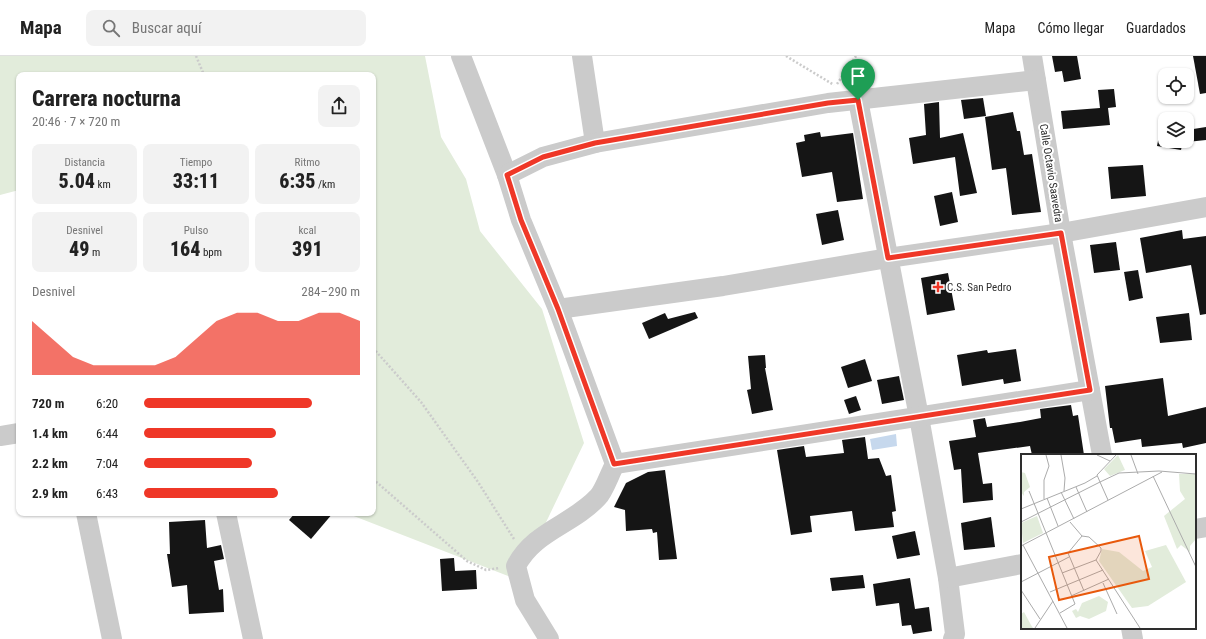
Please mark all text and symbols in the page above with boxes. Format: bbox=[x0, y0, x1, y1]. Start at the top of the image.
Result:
search box bbox=[86, 10, 366, 46]
text: Mapa bbox=[20, 16, 62, 39]
icon: search bbox=[100, 17, 122, 39]
text: Buscar aquí bbox=[132, 19, 202, 37]
text: Mapa bbox=[985, 20, 1016, 36]
text: Cómo llegar bbox=[1038, 20, 1104, 36]
text: Guardados bbox=[1126, 20, 1186, 36]
pin bbox=[841, 59, 875, 100]
icon: arrive bbox=[847, 65, 869, 87]
map controls bbox=[1158, 68, 1194, 148]
button: locate bbox=[1158, 68, 1194, 104]
button: share bbox=[318, 85, 360, 127]
text: Carrera nocturna bbox=[32, 86, 181, 111]
button: layers bbox=[1158, 112, 1194, 148]
text: 20:46 · 7 × 720 m bbox=[32, 114, 120, 129]
street label: Calle Octavio Saavedra bbox=[1037, 123, 1065, 223]
text: Distancia bbox=[64, 156, 105, 169]
text: Tiempo bbox=[180, 156, 212, 169]
text: Ritmo bbox=[295, 156, 320, 169]
text: 5.04 bbox=[59, 169, 95, 193]
text: 33:11 bbox=[173, 169, 219, 193]
text: 6:35 bbox=[279, 169, 315, 193]
text: km bbox=[95, 178, 111, 191]
text: /km bbox=[315, 178, 335, 191]
text: Desnivel bbox=[66, 224, 103, 237]
text: Pulso bbox=[184, 224, 208, 237]
text: kcal bbox=[298, 224, 316, 237]
text: 49 bbox=[69, 237, 89, 261]
text: 164 bbox=[170, 237, 200, 261]
text: 391 bbox=[292, 237, 323, 261]
text: m bbox=[89, 246, 100, 259]
text: bpm bbox=[200, 246, 222, 259]
marker: C.S. San Pedro bbox=[932, 281, 944, 293]
place label: C.S. San Pedro bbox=[947, 281, 1012, 294]
text: Desnivel bbox=[32, 284, 75, 299]
text: 284–290 m bbox=[301, 284, 360, 299]
text: 720 m bbox=[32, 396, 64, 411]
text: 6:20 bbox=[96, 396, 118, 411]
text: 1.4 km bbox=[32, 426, 68, 441]
text: 6:44 bbox=[96, 426, 118, 441]
inset map bbox=[1021, 454, 1196, 629]
text: 2.2 km bbox=[32, 456, 68, 471]
text: 7:04 bbox=[96, 456, 118, 471]
text: 2.9 km bbox=[32, 486, 68, 501]
text: 6:43 bbox=[96, 486, 118, 501]

